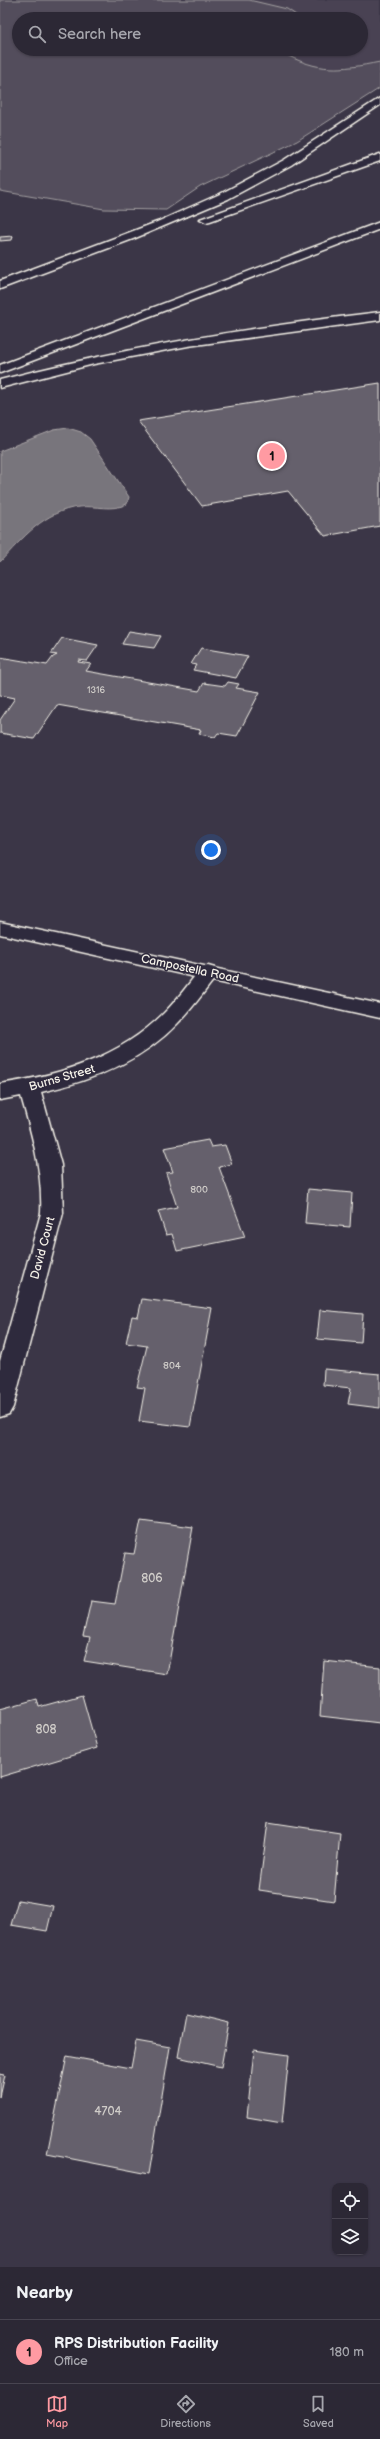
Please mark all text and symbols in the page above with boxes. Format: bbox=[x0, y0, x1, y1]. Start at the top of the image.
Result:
search box bbox=[12, 12, 368, 56]
icon: search bbox=[26, 23, 48, 45]
text: Search here bbox=[58, 25, 141, 44]
pin: 1 bbox=[259, 441, 285, 471]
house number: 1316 bbox=[87, 685, 105, 696]
your location bbox=[201, 840, 221, 860]
street label: Campostella Road bbox=[140, 951, 240, 987]
street label: Burns Street bbox=[27, 1061, 97, 1095]
house number: 800 bbox=[190, 1184, 208, 1196]
street label: David Court bbox=[27, 1215, 59, 1281]
house number: 804 bbox=[163, 1360, 181, 1372]
house number: 806 bbox=[141, 1571, 163, 1586]
house number: 808 bbox=[35, 1722, 57, 1737]
house number: 4704 bbox=[94, 2104, 122, 2119]
map controls bbox=[332, 2183, 368, 2255]
button: locate bbox=[332, 2183, 368, 2219]
button: layers bbox=[332, 2219, 368, 2255]
text: Nearby bbox=[16, 2283, 73, 2303]
text: RPS Distribution Facility bbox=[54, 2334, 218, 2353]
text: 1 bbox=[26, 2344, 32, 2360]
text: 180 m bbox=[329, 2344, 364, 2360]
text: Office bbox=[54, 2353, 88, 2369]
tab: Map bbox=[46, 2393, 68, 2430]
tab: Directions bbox=[160, 2393, 211, 2430]
tab: Saved bbox=[303, 2393, 334, 2430]

